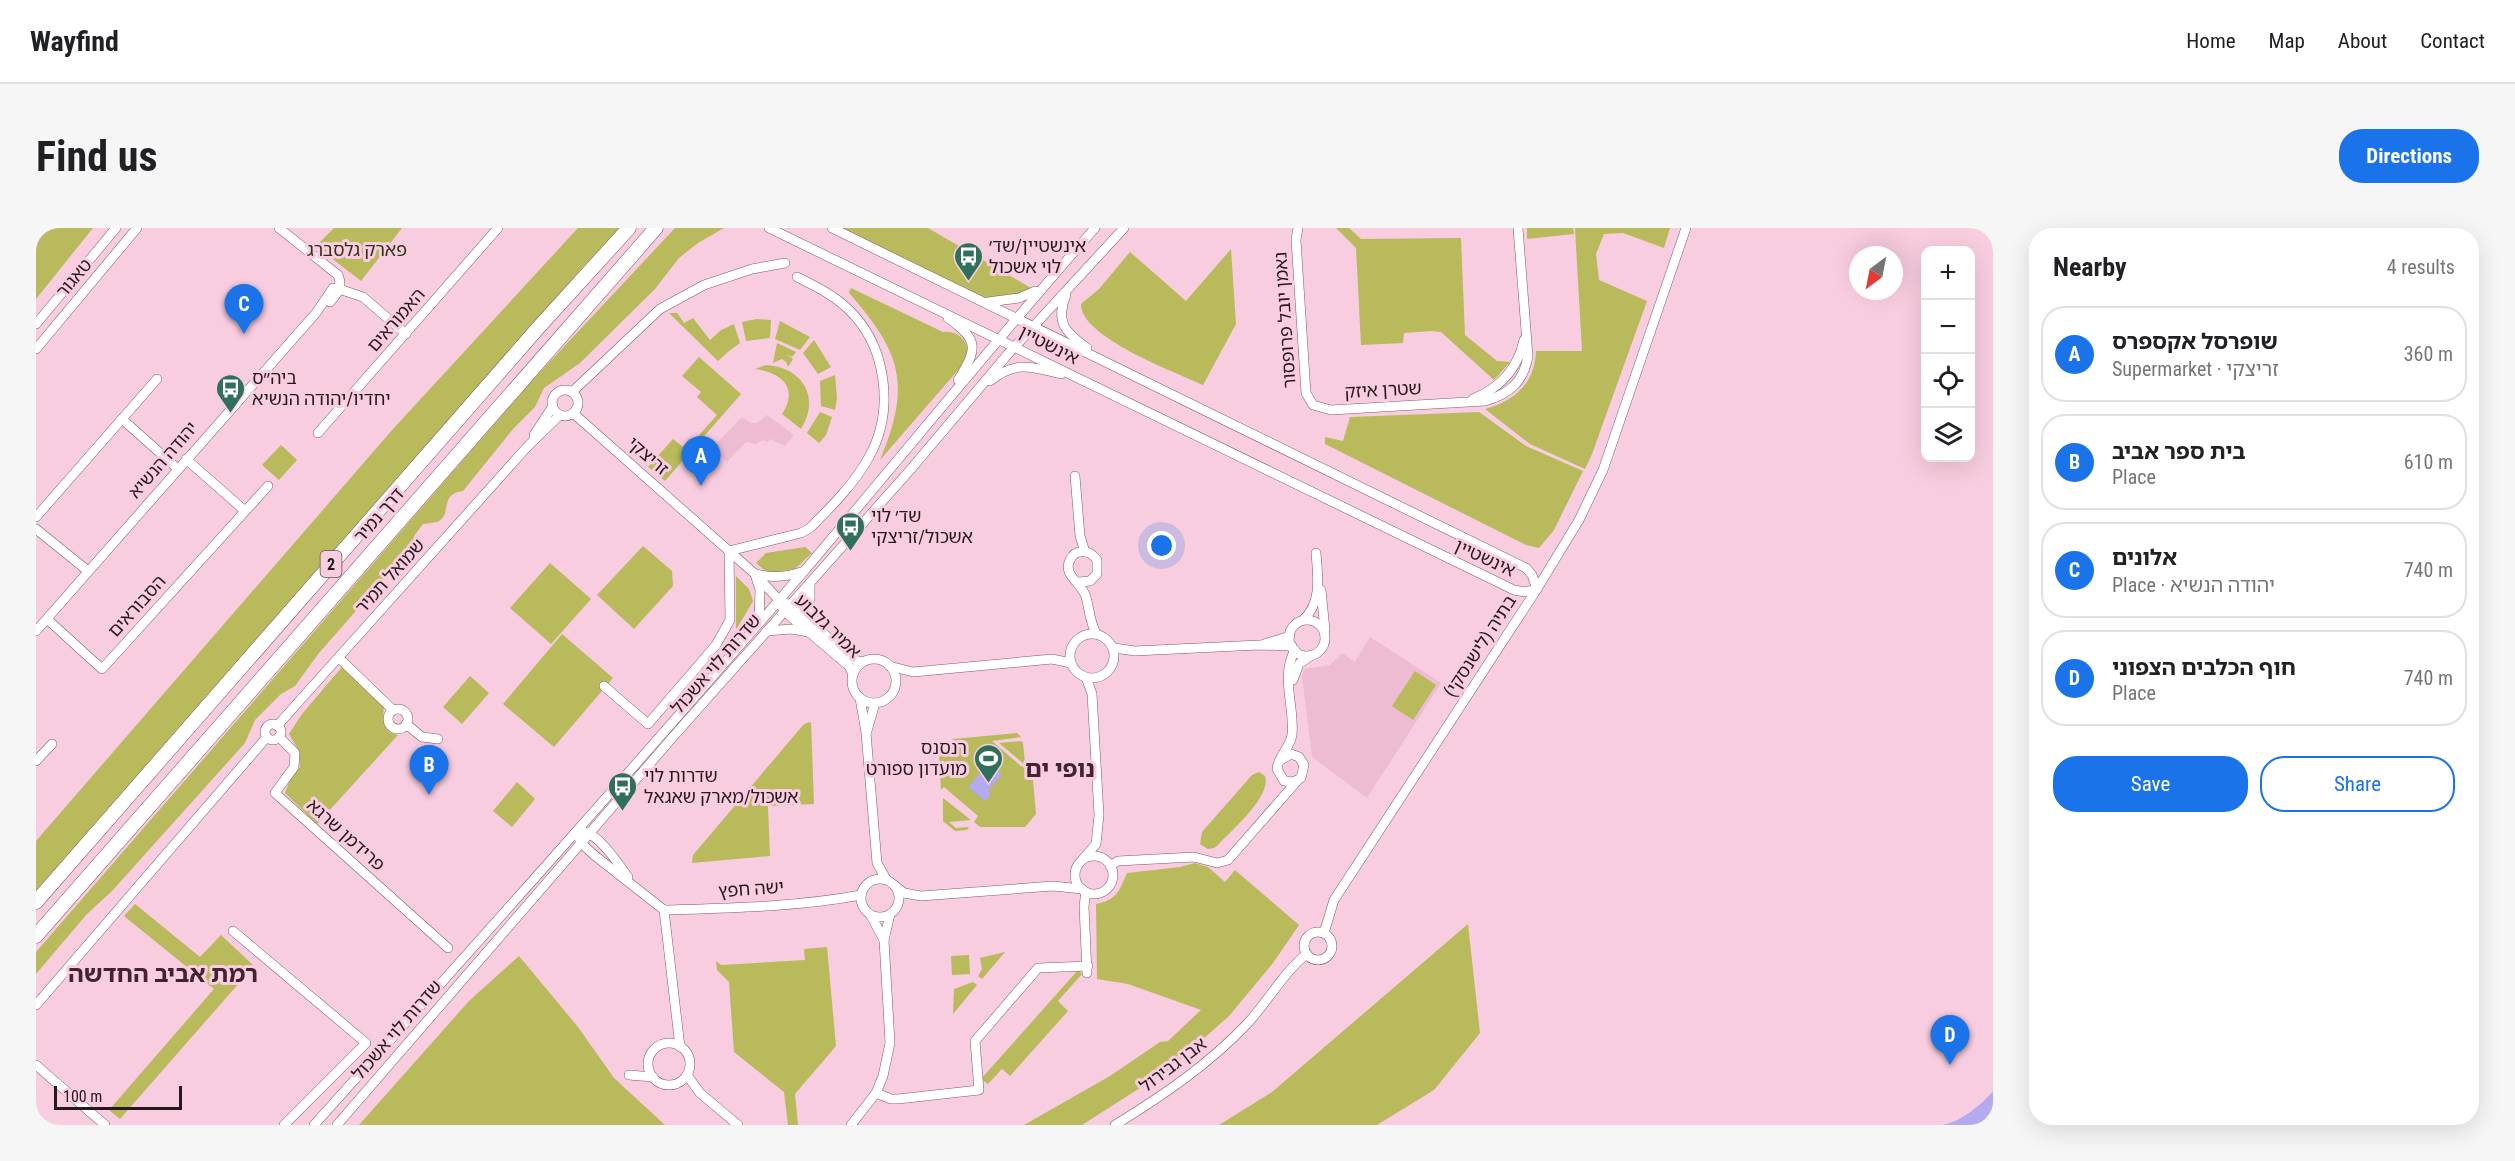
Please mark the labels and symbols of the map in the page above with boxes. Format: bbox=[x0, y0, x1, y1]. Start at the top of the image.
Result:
place label: אינשטיין/שד׳ לוי אשכול bbox=[989, 235, 1086, 277]
park label: פארק גלסברג bbox=[307, 239, 407, 260]
bus stop icon: אינשטיין/שד׳ לוי אשכול bbox=[952, 240, 984, 282]
north arrow bbox=[1849, 246, 1903, 300]
street label: נאמן יובל פרופסור bbox=[1269, 251, 1300, 389]
street label: טאגור bbox=[51, 254, 96, 301]
street label: האמוראים bbox=[362, 284, 429, 356]
pin: C bbox=[224, 285, 264, 334]
street label: אינשטיין bbox=[1016, 321, 1083, 368]
place label: ביה״ס יחדיו/יהודה הנשיא bbox=[252, 367, 391, 409]
bus stop icon: ביה״ס יחדיו/יהודה הנשיא bbox=[215, 372, 247, 414]
street label: שטרן איזק bbox=[1344, 377, 1422, 402]
street label: יהודה הנשיא bbox=[124, 417, 202, 502]
street label: זריצקי bbox=[624, 432, 673, 479]
pin: A bbox=[682, 436, 720, 486]
street label: דרך נמיר bbox=[349, 483, 408, 546]
place label: שד׳ לוי אשכול/זריצקי bbox=[871, 505, 973, 547]
bus stop icon: שד׳ לוי אשכול/זריצקי bbox=[834, 510, 866, 552]
your location bbox=[1147, 531, 1176, 560]
street label: שמואל תמיר bbox=[351, 534, 429, 617]
street label: אינשטיין bbox=[1452, 534, 1519, 581]
road number: 2 bbox=[320, 551, 342, 577]
street label: הסבוראים bbox=[103, 570, 170, 641]
street label: אמיר גלבוע bbox=[791, 589, 866, 662]
street label: בתיה (לישנסקי) bbox=[1439, 591, 1521, 701]
street label: שדרות לוי אשכול bbox=[666, 609, 765, 718]
place label: רנסנס מועדון ספורט bbox=[866, 737, 967, 779]
sports icon: רנסנס מועדון ספורט bbox=[972, 742, 1004, 784]
pin: B bbox=[410, 746, 448, 795]
district label: נופי ים bbox=[1025, 755, 1095, 783]
place label: שדרות לוי אשכול/מארק שאגאל bbox=[644, 765, 799, 807]
bus stop icon: שדרות לוי אשכול/מארק שאגאל bbox=[607, 770, 639, 812]
street label: פרידמן שרגא bbox=[303, 794, 390, 875]
street label: ישה חפץ bbox=[717, 876, 785, 901]
district label: רמת אביב החדשה bbox=[68, 960, 258, 988]
street label: שדרות לוי אשכול bbox=[347, 975, 446, 1084]
pin: D bbox=[1930, 1016, 1970, 1065]
street label: אבן גבירול bbox=[1135, 1033, 1210, 1096]
scale bar bbox=[54, 1083, 182, 1110]

